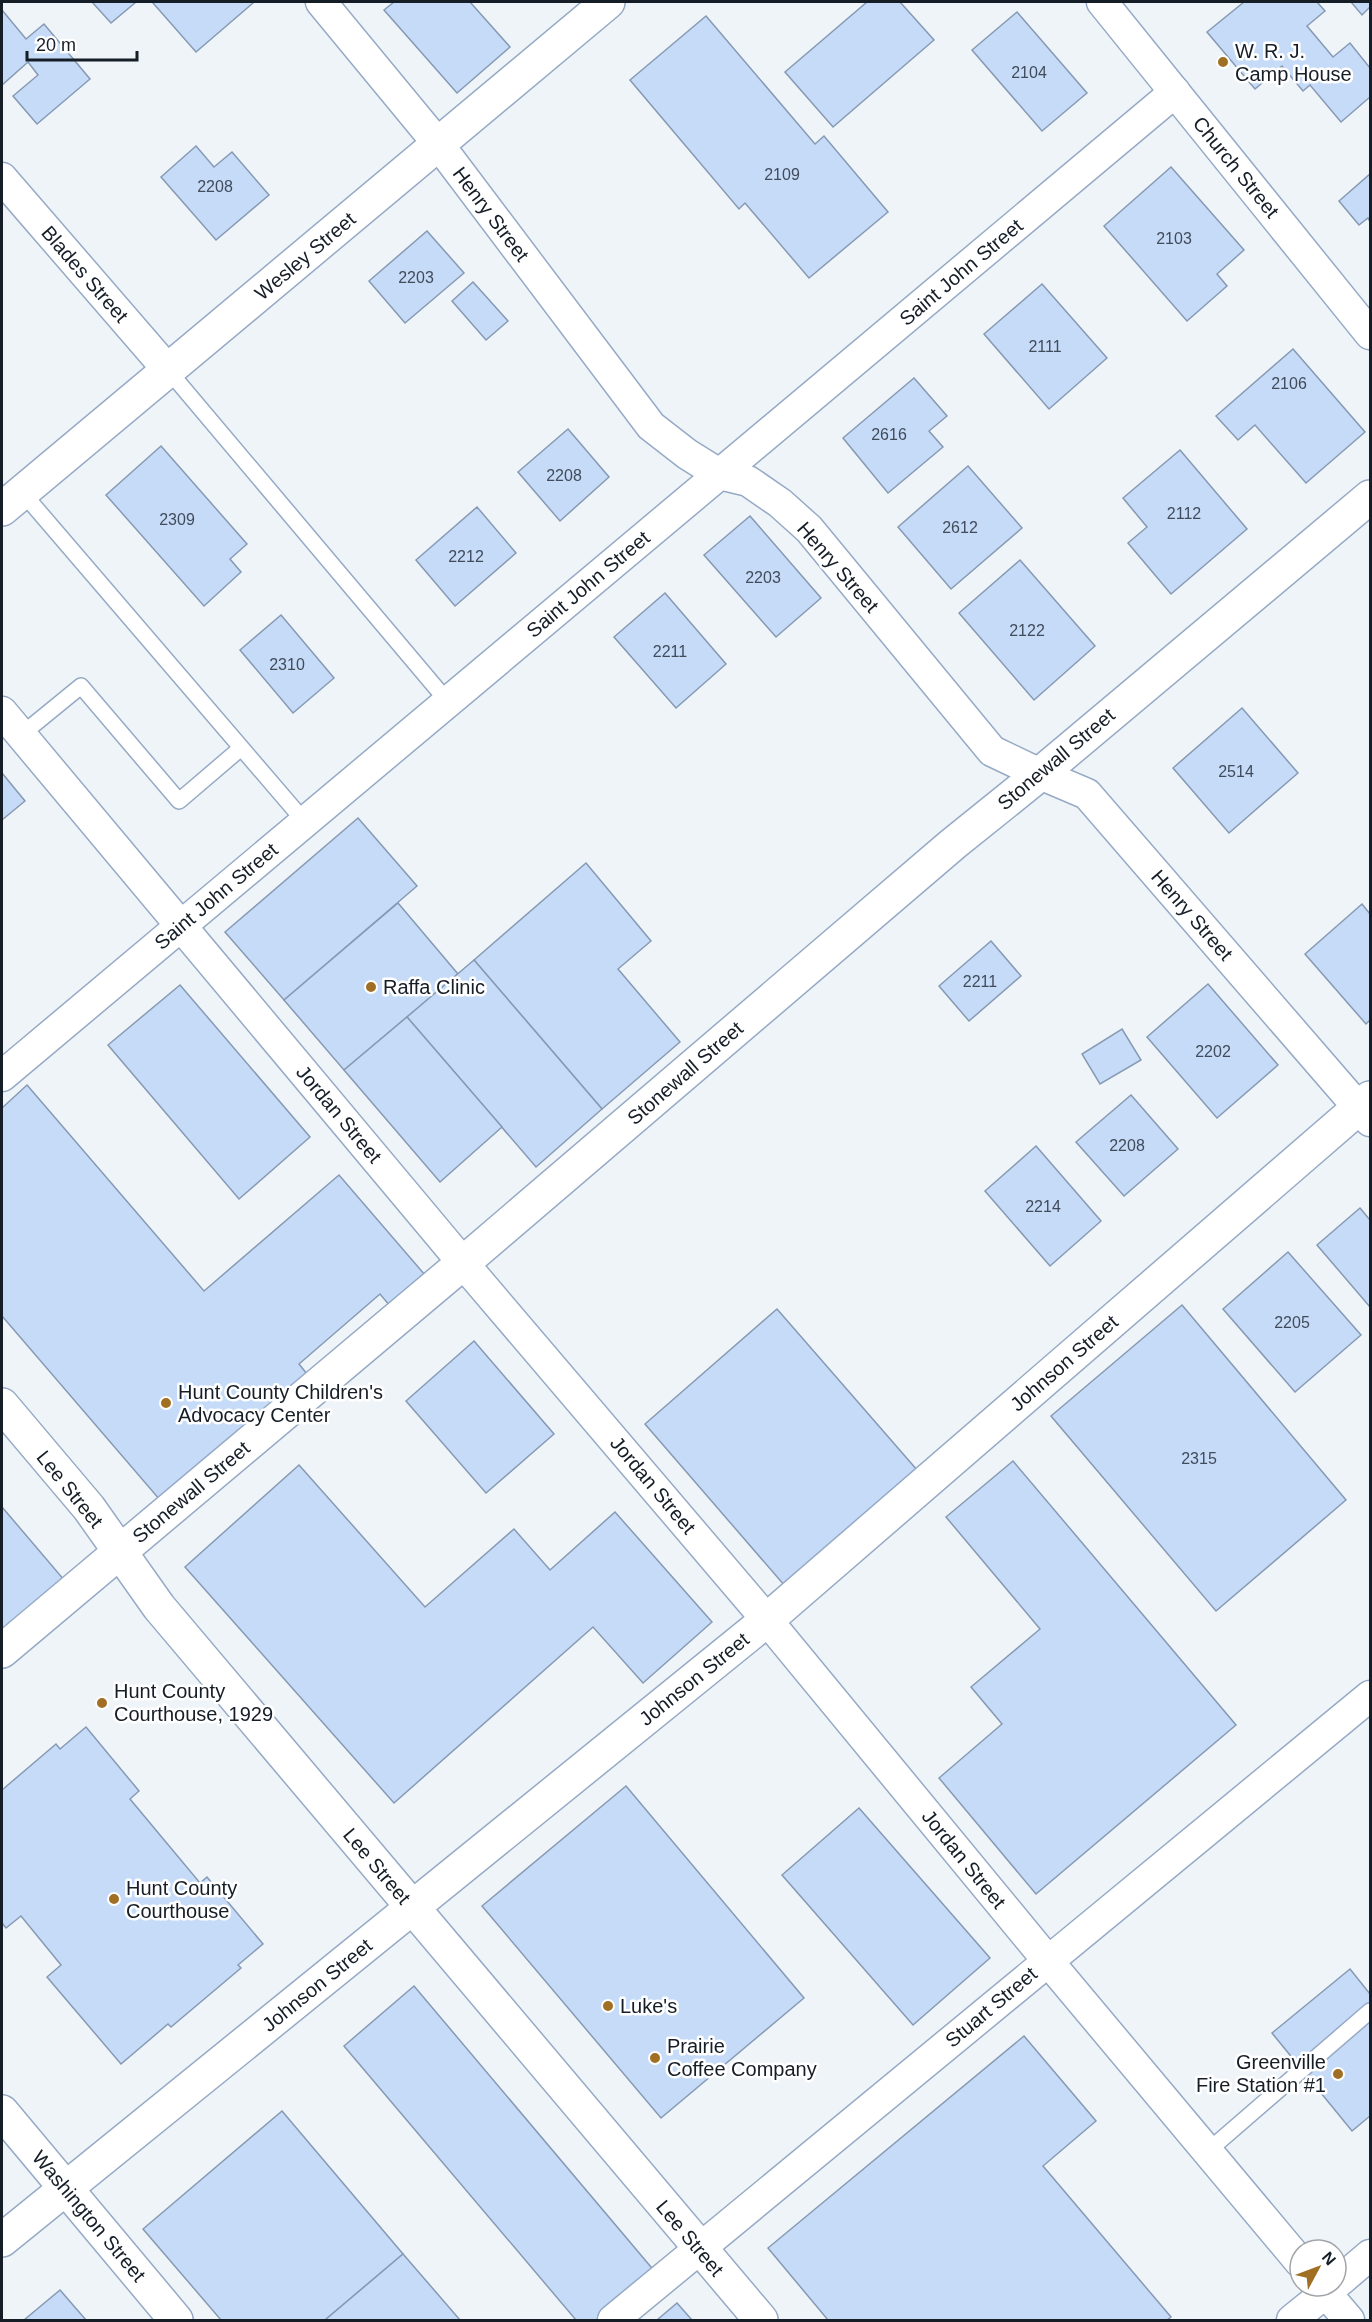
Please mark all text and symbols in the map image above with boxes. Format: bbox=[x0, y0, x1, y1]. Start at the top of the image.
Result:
scale bar bbox=[27, 24, 136, 62]
text: 20 m bbox=[36, 35, 76, 55]
place label: W. R. J. Camp House bbox=[1235, 40, 1352, 85]
marker: W. R. J. Camp House bbox=[1216, 55, 1230, 69]
house number: 2104 bbox=[1011, 64, 1047, 81]
street label: Church Street bbox=[1189, 112, 1284, 222]
street label: Henry Street bbox=[448, 163, 534, 266]
house number: 2109 bbox=[764, 166, 800, 183]
house number: 2208 bbox=[197, 178, 233, 195]
street label: Wesley Street bbox=[250, 207, 360, 304]
street label: Saint John Street bbox=[895, 214, 1027, 330]
street label: Blades Street bbox=[37, 221, 133, 327]
house number: 2103 bbox=[1156, 230, 1192, 247]
house number: 2203 bbox=[398, 269, 434, 286]
house number: 2111 bbox=[1028, 338, 1062, 355]
house number: 2106 bbox=[1271, 375, 1307, 392]
house number: 2616 bbox=[871, 426, 907, 443]
house number: 2208 bbox=[546, 467, 582, 484]
house number: 2112 bbox=[1167, 505, 1201, 522]
house number: 2309 bbox=[159, 511, 195, 528]
street label: Henry Street bbox=[793, 517, 883, 617]
house number: 2612 bbox=[942, 519, 978, 536]
street label: Saint John Street bbox=[522, 526, 654, 642]
house number: 2212 bbox=[448, 548, 484, 565]
house number: 2203 bbox=[745, 569, 781, 586]
house number: 2122 bbox=[1009, 622, 1045, 639]
house number: 2211 bbox=[653, 643, 687, 660]
house number: 2310 bbox=[269, 656, 305, 673]
street label: Stonewall Street bbox=[993, 703, 1119, 814]
house number: 2514 bbox=[1218, 763, 1254, 780]
street label: Saint John Street bbox=[150, 838, 282, 954]
street label: Henry Street bbox=[1147, 865, 1237, 965]
house number: 2211 bbox=[963, 973, 997, 990]
place label: Raffa Clinic bbox=[383, 976, 485, 998]
marker: Raffa Clinic bbox=[364, 980, 378, 994]
street label: Stonewall Street bbox=[623, 1017, 748, 1129]
house number: 2202 bbox=[1195, 1043, 1231, 1060]
street label: Jordan Street bbox=[292, 1061, 386, 1167]
house number: 2208 bbox=[1109, 1137, 1145, 1154]
house number: 2214 bbox=[1025, 1198, 1061, 1215]
street label: Johnson Street bbox=[1006, 1310, 1122, 1415]
house number: 2205 bbox=[1274, 1314, 1310, 1331]
place label: Hunt County Children's Advocacy Center bbox=[178, 1381, 383, 1426]
marker: Hunt County Children's Advocacy Center bbox=[159, 1396, 173, 1410]
street label: Jordan Street bbox=[606, 1432, 700, 1538]
street label: Stonewall Street bbox=[128, 1436, 254, 1547]
street label: Lee Street bbox=[32, 1446, 108, 1532]
house number: 2315 bbox=[1181, 1450, 1217, 1467]
street label: Johnson Street bbox=[635, 1628, 754, 1730]
place label: Hunt County Courthouse, 1929 bbox=[114, 1680, 273, 1725]
marker: Hunt County Courthouse, 1929 bbox=[95, 1696, 109, 1710]
street label: Jordan Street bbox=[918, 1805, 1011, 1913]
street label: Lee Street bbox=[339, 1824, 415, 1909]
place label: Hunt County Courthouse bbox=[126, 1877, 237, 1922]
marker: Hunt County Courthouse bbox=[107, 1892, 121, 1906]
street label: Johnson Street bbox=[258, 1934, 377, 2036]
street label: Stuart Street bbox=[941, 1962, 1041, 2052]
place label: Luke's bbox=[620, 1995, 677, 2017]
marker: Luke's bbox=[601, 1999, 615, 2013]
place label: Prairie Coffee Company bbox=[667, 2035, 817, 2080]
marker: Prairie Coffee Company bbox=[648, 2051, 662, 2065]
place label: Greenville Fire Station #1 bbox=[1196, 2051, 1326, 2096]
marker: Greenville Fire Station #1 bbox=[1331, 2067, 1345, 2081]
street label: Washington Street bbox=[28, 2146, 150, 2286]
street label: Lee Street bbox=[652, 2196, 728, 2281]
north arrow bbox=[1288, 2238, 1348, 2298]
text: N bbox=[1319, 2249, 1339, 2268]

